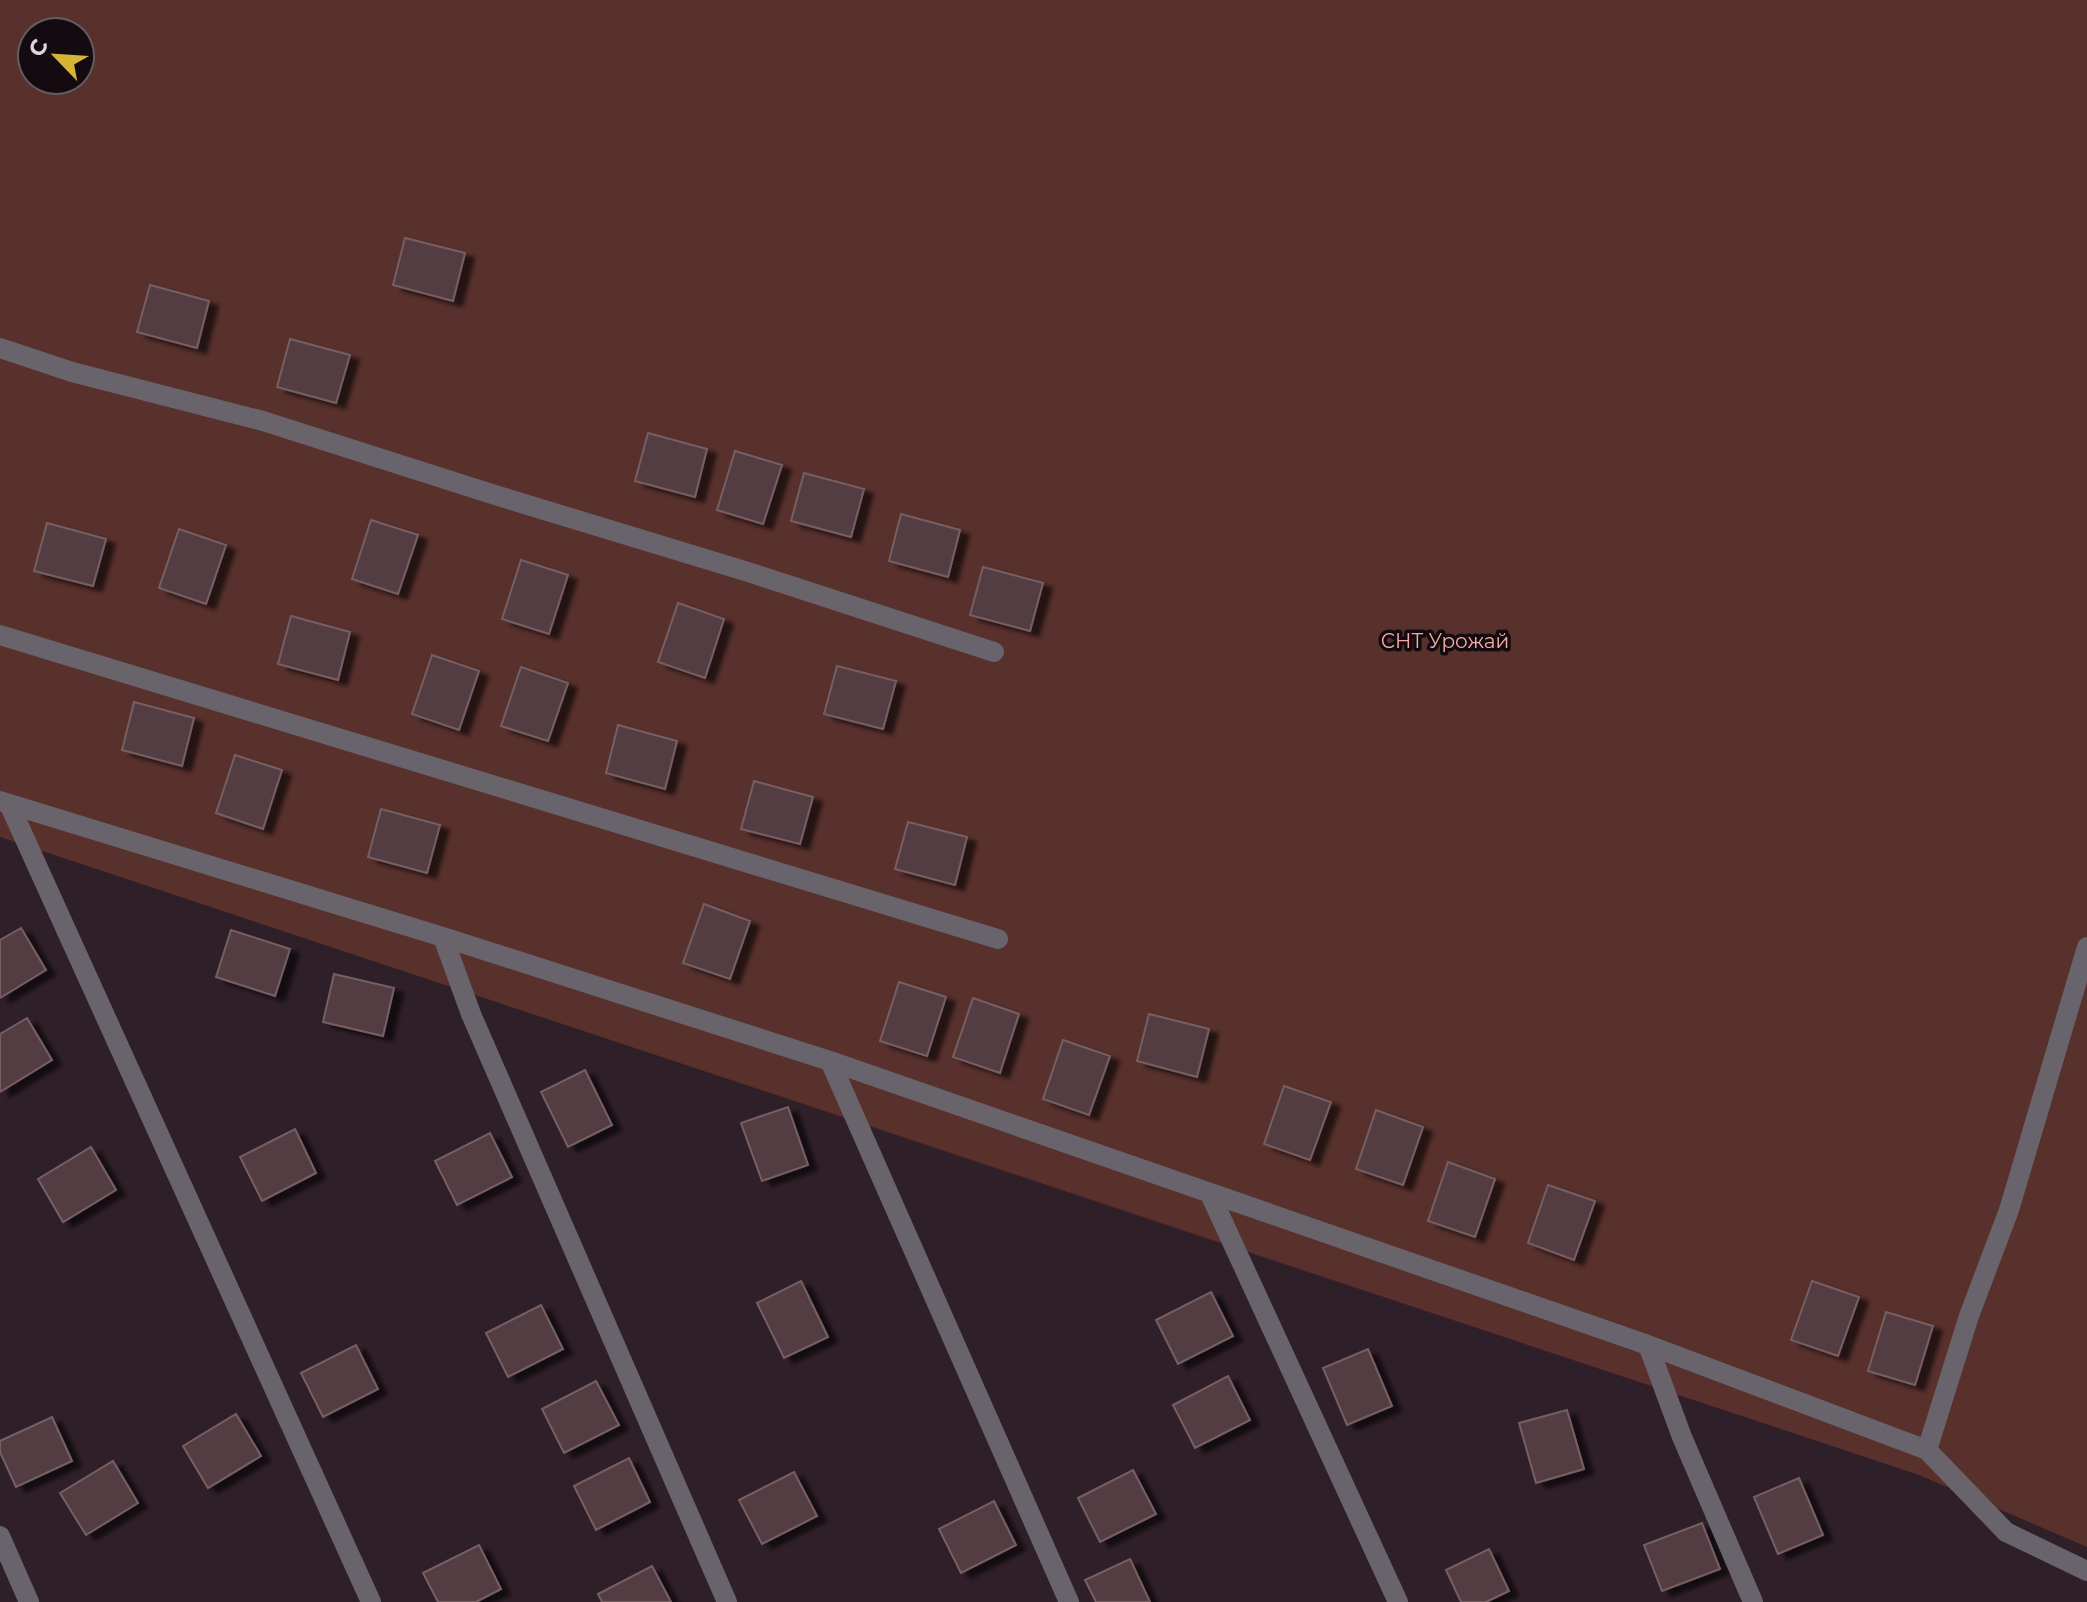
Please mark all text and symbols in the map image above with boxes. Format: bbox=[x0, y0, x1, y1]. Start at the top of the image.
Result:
north arrow bbox=[16, 16, 96, 96]
text: С bbox=[23, 35, 54, 61]
park label: СНТ Урожай bbox=[1381, 629, 1509, 653]

